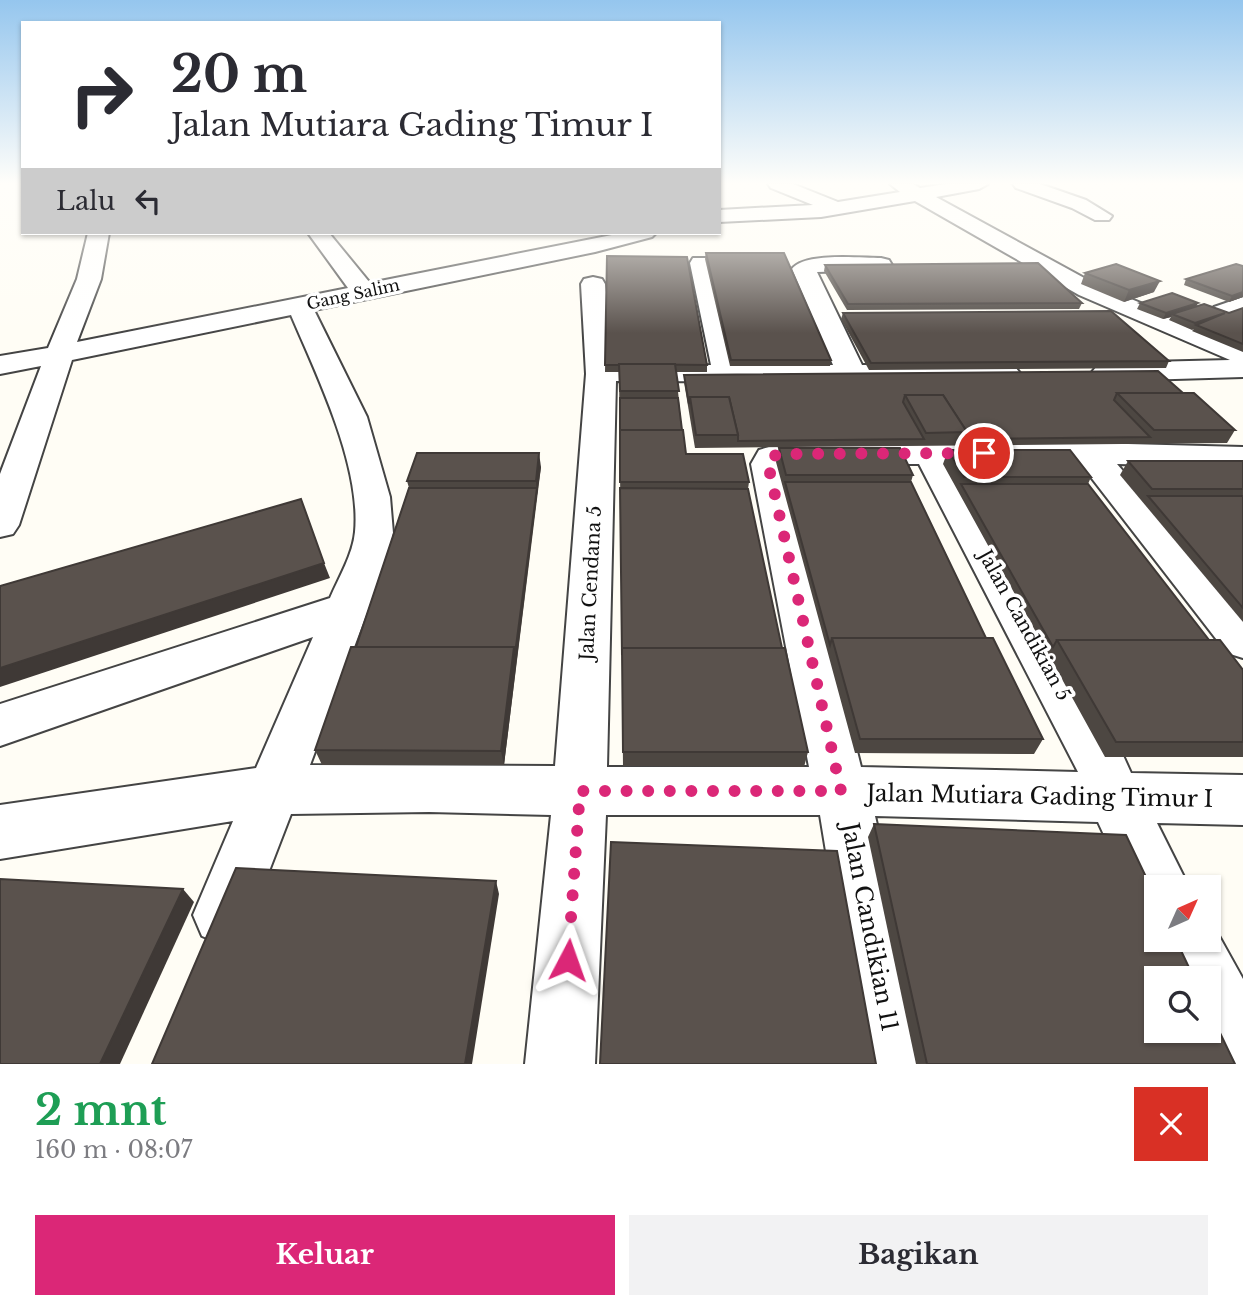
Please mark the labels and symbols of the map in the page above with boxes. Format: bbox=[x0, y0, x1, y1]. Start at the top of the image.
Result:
street label: Gang Salim bbox=[305, 274, 401, 314]
pin bbox=[954, 423, 1014, 483]
street label: Jalan Cendana 5 bbox=[575, 505, 606, 664]
street label: Jalan Candikian 5 bbox=[972, 543, 1076, 705]
street label: Jalan Mutiara Gading Timur I bbox=[863, 779, 1214, 813]
street label: Jalan Candikian 11 bbox=[835, 817, 904, 1034]
north arrow bbox=[1144, 875, 1222, 952]
position arrow bbox=[531, 923, 605, 997]

